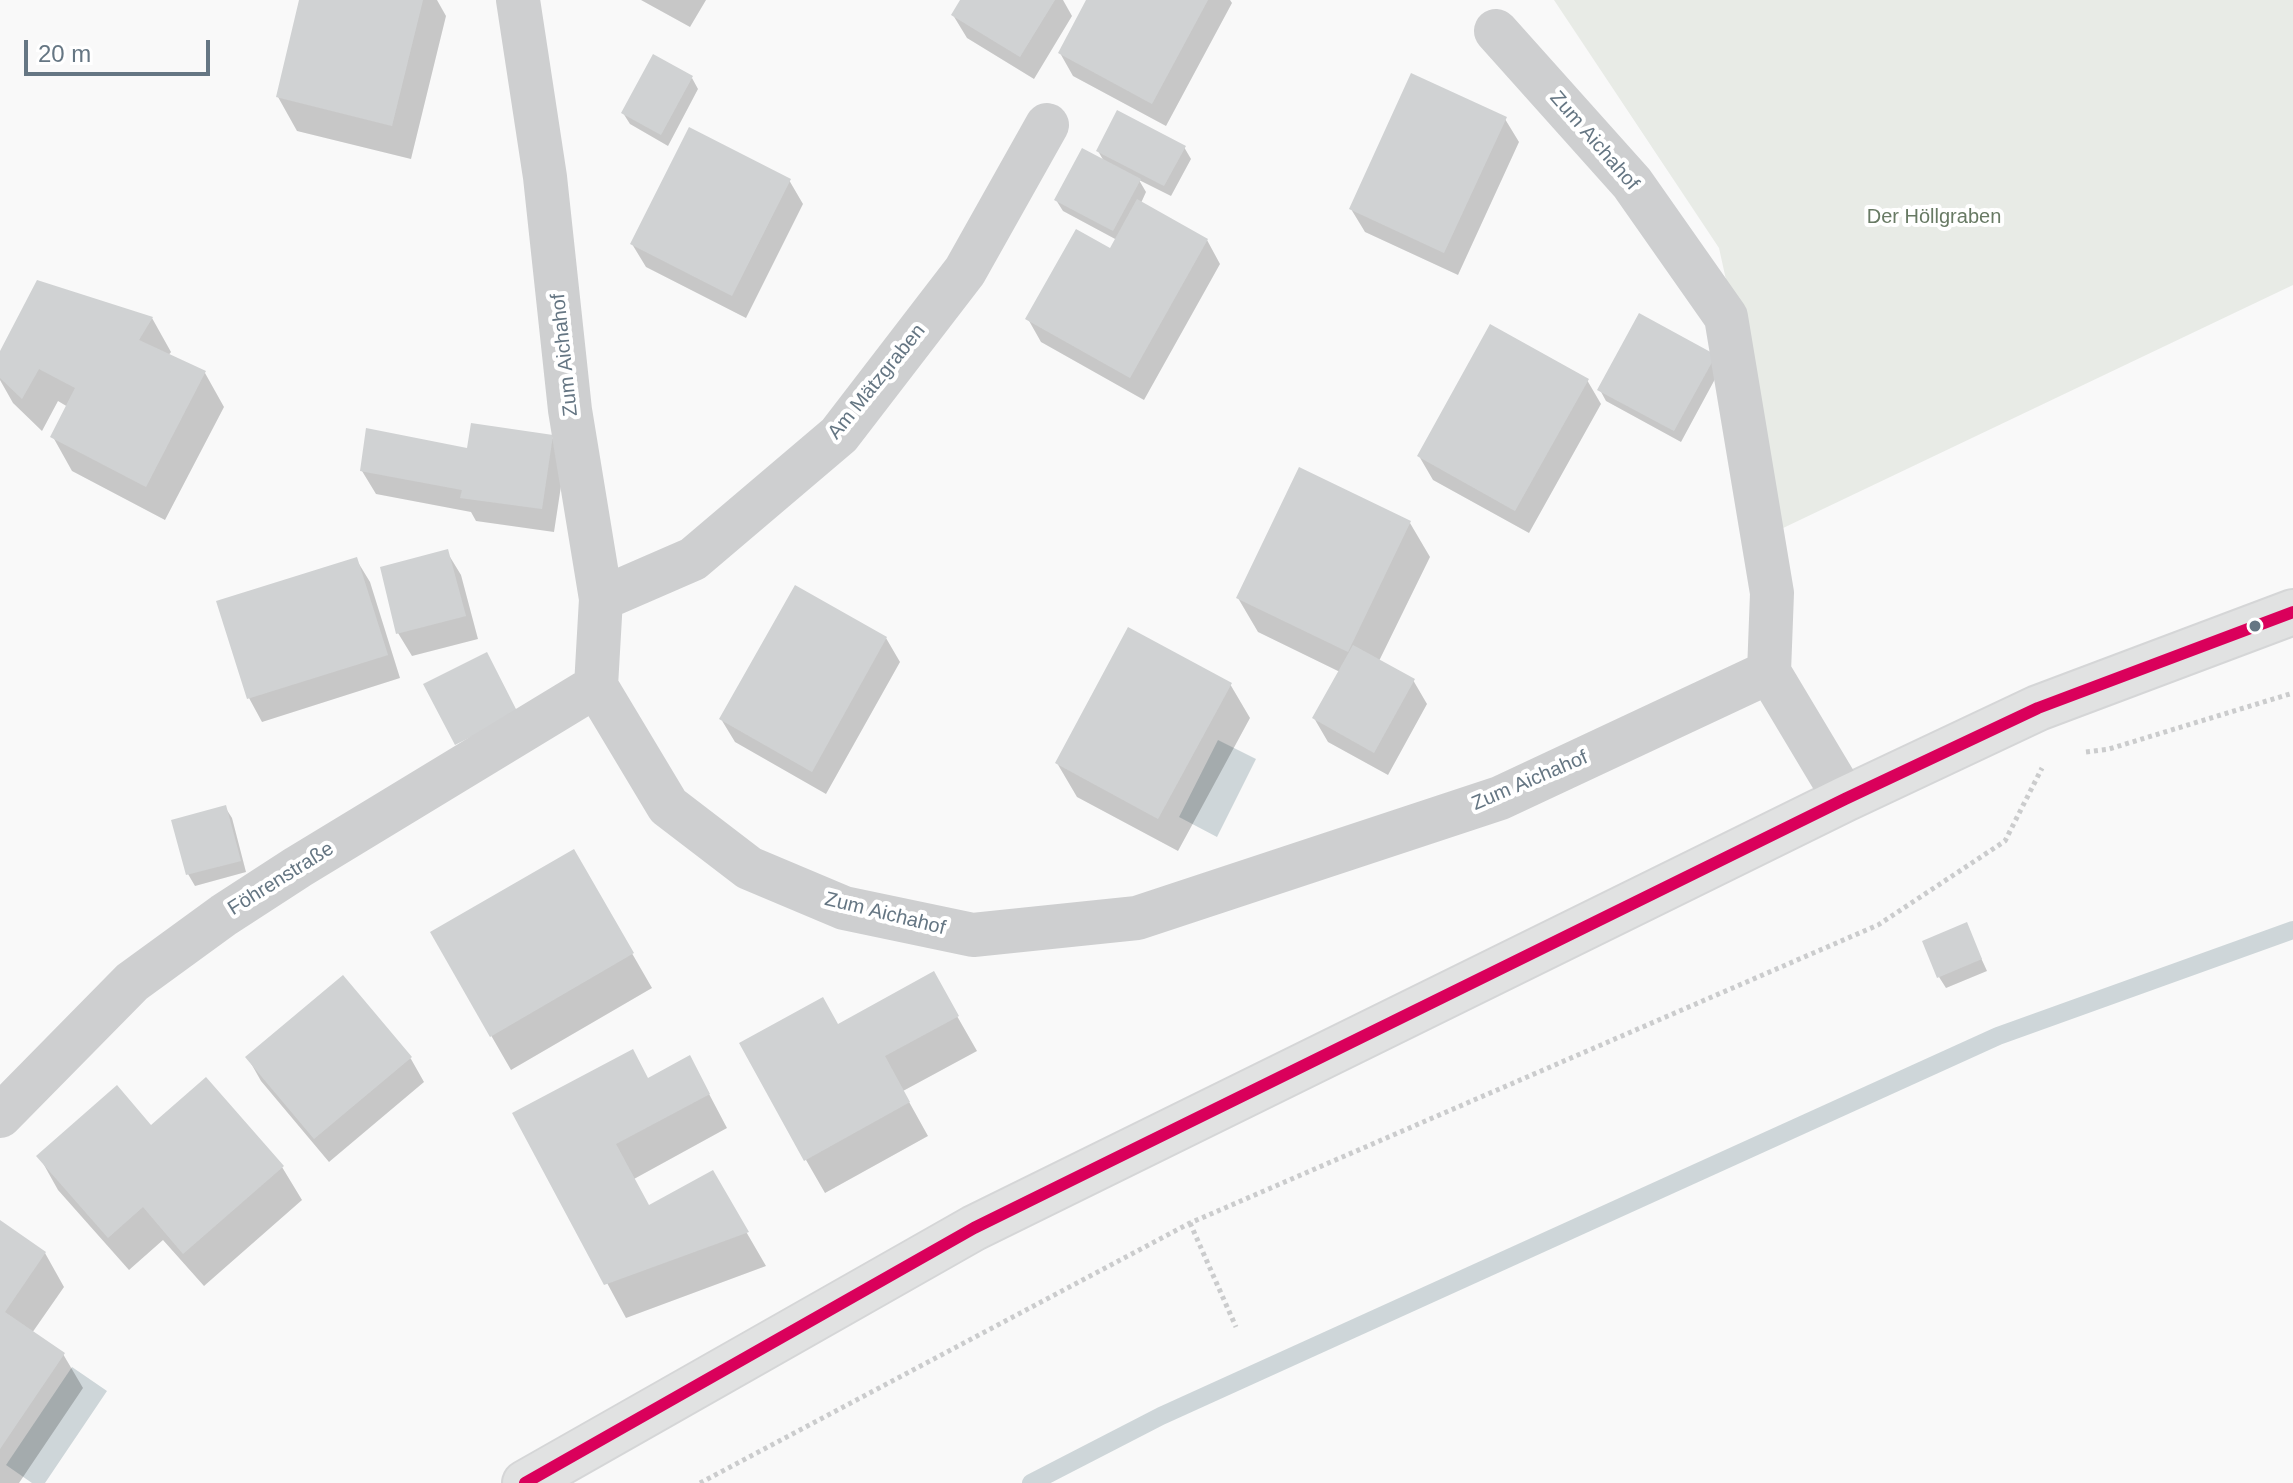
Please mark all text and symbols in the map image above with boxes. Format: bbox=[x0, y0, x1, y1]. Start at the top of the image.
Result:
scale bar bbox=[28, 24, 214, 74]
text: 20 m bbox=[38, 40, 91, 67]
street label: Zum Aichahof bbox=[1544, 87, 1644, 195]
park label: Der Höllgraben bbox=[1867, 205, 2001, 229]
street label: Zum Aichahof bbox=[547, 292, 583, 418]
street label: Am Mätzgraben bbox=[823, 320, 931, 444]
unlabelled marker bbox=[2247, 618, 2263, 634]
street label: Zum Aichahof bbox=[1469, 746, 1591, 816]
street label: Föhrenstraße bbox=[224, 837, 338, 921]
street label: Zum Aichahof bbox=[822, 887, 948, 941]

